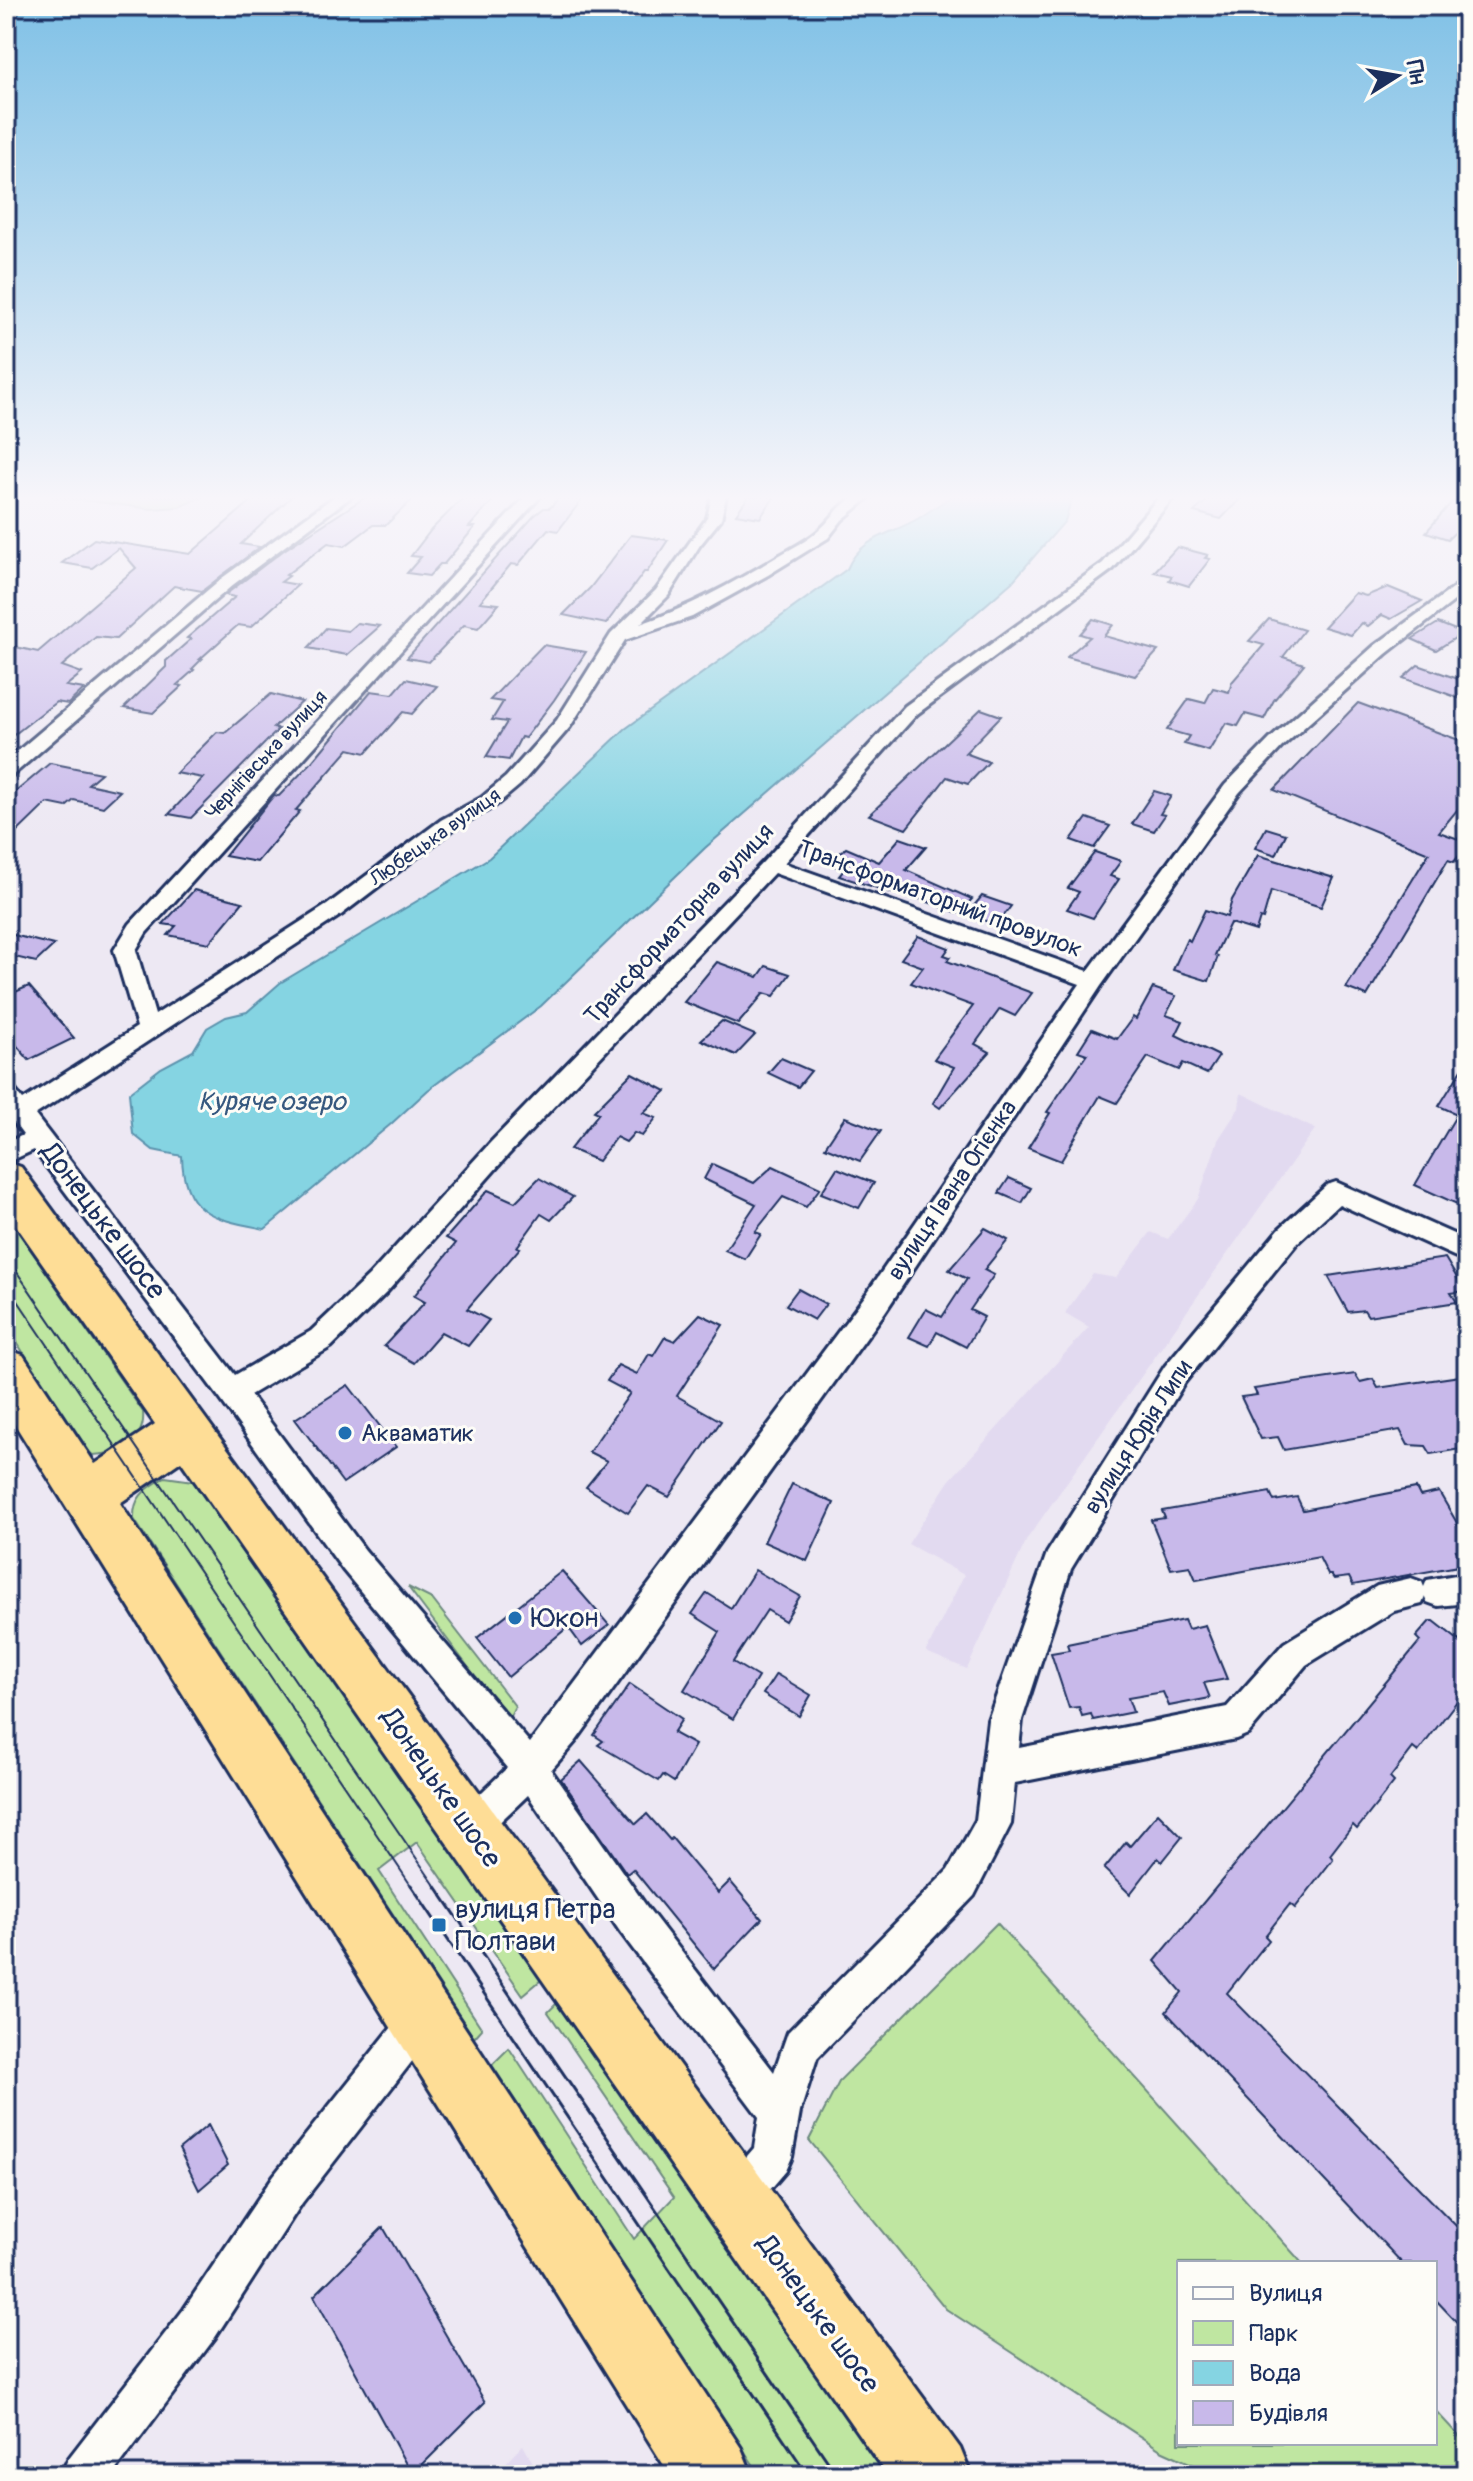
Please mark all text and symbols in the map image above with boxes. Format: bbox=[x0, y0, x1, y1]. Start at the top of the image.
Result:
north arrow bbox=[1357, 36, 1437, 116]
text: Пн bbox=[1400, 58, 1432, 87]
street label: Чернігівська вулиця bbox=[200, 685, 332, 825]
street label: Любецька вулиця bbox=[364, 782, 505, 892]
street label: Трансформаторна вулиця bbox=[578, 817, 780, 1031]
street label: Трансформаторний провулок bbox=[794, 834, 1086, 964]
water label: Куряче озеро bbox=[198, 1086, 348, 1118]
street label: вулиця Івана Огієнка bbox=[881, 1094, 1023, 1286]
street label: Донецьке шосе bbox=[32, 1135, 173, 1306]
street label: вулиця Юрія Липи bbox=[1077, 1354, 1199, 1519]
place label: Акваматик bbox=[361, 1419, 474, 1448]
marker: Акваматик bbox=[336, 1424, 354, 1442]
place label: Юкон bbox=[531, 1601, 599, 1636]
marker: Юкон bbox=[506, 1609, 524, 1627]
street label: Донецьке шосе bbox=[372, 1700, 509, 1875]
place label: вулиця Петра Полтави bbox=[455, 1892, 616, 1959]
marker: вулиця Петра Полтави bbox=[430, 1916, 448, 1934]
street label: Донецьке шосе bbox=[748, 2227, 887, 2400]
legend bbox=[1177, 2261, 1437, 2445]
text: Вулиця bbox=[1249, 2279, 1322, 2308]
text: Парк bbox=[1249, 2319, 1298, 2348]
text: Вода bbox=[1249, 2359, 1301, 2388]
text: Будівля bbox=[1249, 2399, 1328, 2428]

